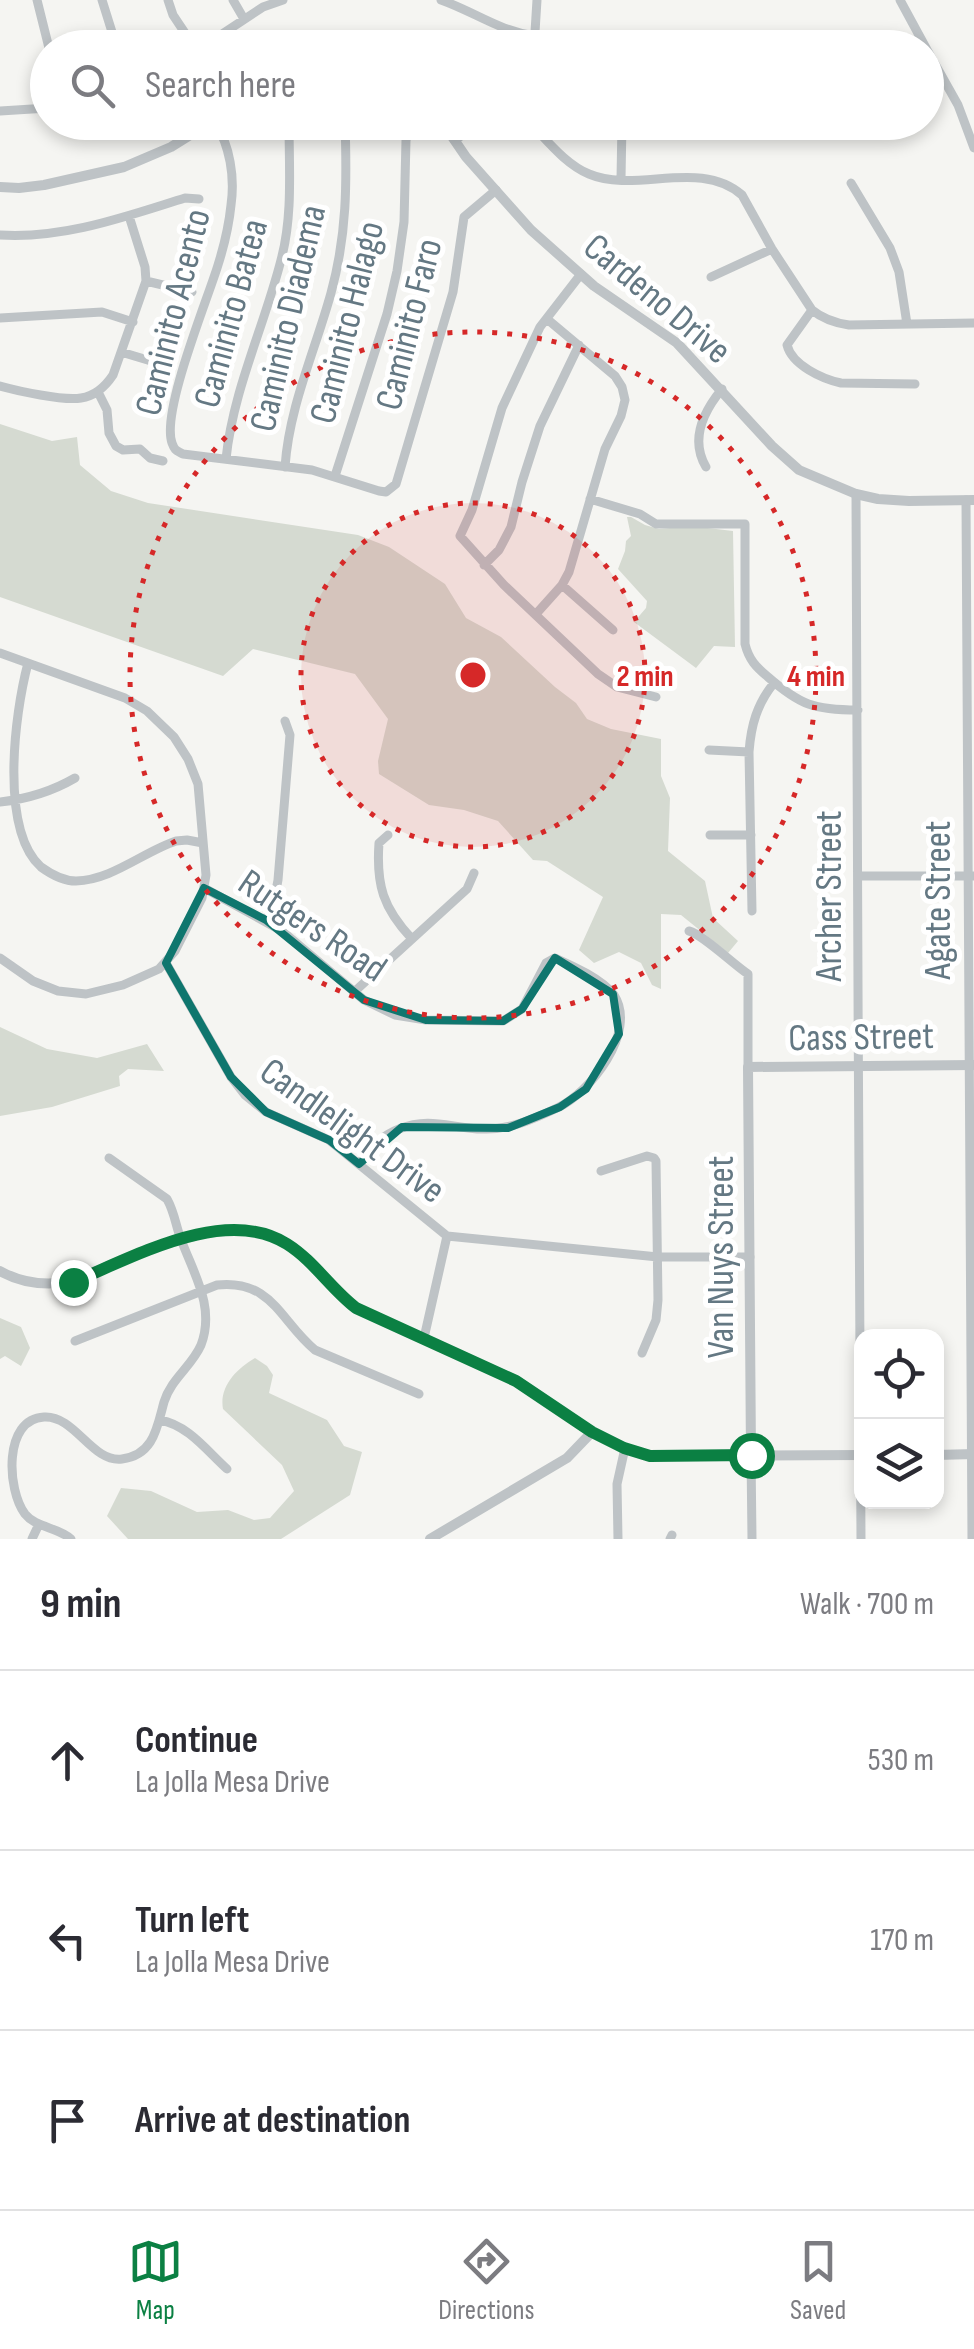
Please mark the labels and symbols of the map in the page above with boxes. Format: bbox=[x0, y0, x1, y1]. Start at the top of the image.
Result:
street label: Caminito Diadema bbox=[241, 201, 336, 436]
street label: Caminito Acento bbox=[126, 205, 221, 420]
street label: Caminito Batea bbox=[185, 214, 278, 412]
street label: Caminito Halago bbox=[301, 217, 394, 428]
street label: Cardeno Drive bbox=[574, 225, 740, 374]
street label: Caminito Faro bbox=[366, 234, 452, 415]
centre of rings bbox=[455, 657, 491, 693]
text: 2 min bbox=[616, 659, 674, 695]
text: 4 min bbox=[787, 659, 845, 695]
street label: Archer Street bbox=[807, 810, 852, 983]
street label: Agate Street bbox=[916, 821, 961, 980]
street label: Rutgers Road bbox=[230, 860, 395, 992]
street label: Cass Street bbox=[788, 1014, 934, 1061]
street label: Candlelight Drive bbox=[251, 1049, 453, 1213]
street label: Van Nuys Street bbox=[699, 1156, 744, 1358]
route end bbox=[51, 1260, 97, 1306]
route start bbox=[729, 1433, 775, 1479]

